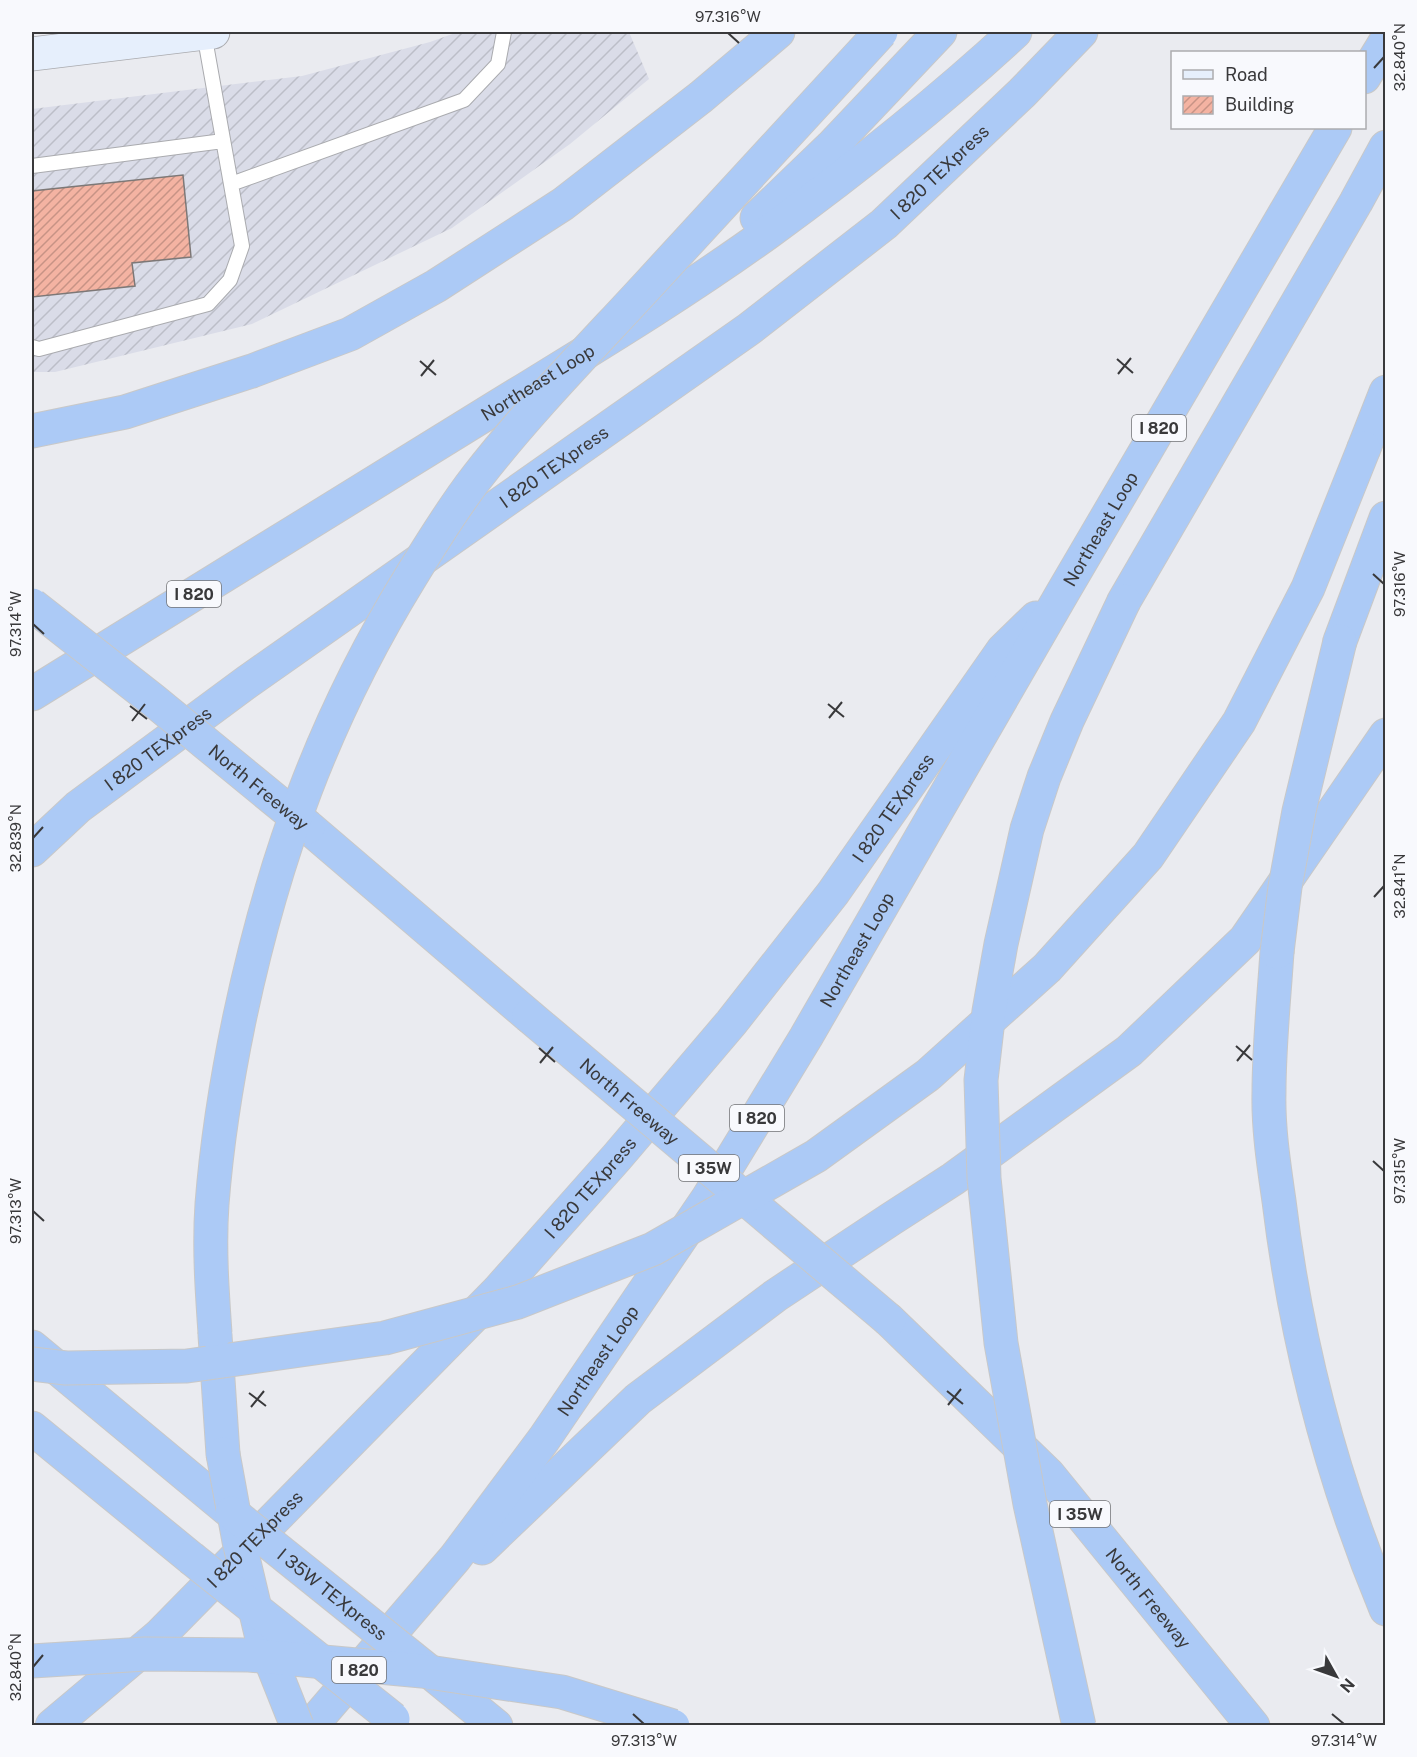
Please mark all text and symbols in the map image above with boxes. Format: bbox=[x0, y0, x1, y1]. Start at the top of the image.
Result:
text: 97.316°W bbox=[695, 8, 761, 25]
text: 32.840°N bbox=[1391, 23, 1408, 91]
legend bbox=[1171, 51, 1366, 129]
text: Road bbox=[1225, 64, 1268, 85]
text: Building bbox=[1225, 94, 1294, 115]
street label: I 820 TEXpress bbox=[886, 120, 993, 223]
street label: Northeast Loop bbox=[477, 339, 598, 425]
road number: I 820 bbox=[1132, 415, 1186, 441]
street label: I 820 TEXpress bbox=[495, 421, 612, 512]
street label: Northeast Loop bbox=[1058, 468, 1142, 590]
text: 97.316°W bbox=[1391, 551, 1408, 617]
road number: I 820 bbox=[167, 581, 221, 607]
text: 97.314°W bbox=[7, 591, 24, 657]
street label: I 820 TEXpress bbox=[100, 702, 215, 795]
street label: North Freeway bbox=[205, 740, 314, 834]
street label: I 820 TEXpress bbox=[847, 749, 938, 866]
text: 32.839°N bbox=[7, 804, 24, 872]
text: 32.841°N bbox=[1391, 853, 1408, 919]
street label: Northeast Loop bbox=[815, 888, 898, 1011]
street label: North Freeway bbox=[576, 1053, 684, 1149]
road number: I 820 bbox=[730, 1105, 784, 1131]
street label: I 820 TEXpress bbox=[540, 1133, 640, 1242]
text: 97.315°W bbox=[1391, 1138, 1408, 1204]
road number: I 35W bbox=[679, 1155, 739, 1181]
text: 97.313°W bbox=[7, 1178, 24, 1244]
street label: Northeast Loop bbox=[552, 1301, 643, 1420]
street label: I 820 TEXpress bbox=[202, 1486, 307, 1592]
road number: I 35W bbox=[1050, 1501, 1110, 1527]
street label: North Freeway bbox=[1102, 1543, 1196, 1653]
street label: I 35W TEXpress bbox=[274, 1544, 392, 1644]
text: 32.840°N bbox=[7, 1633, 24, 1701]
north arrow bbox=[1306, 1646, 1366, 1706]
road number: I 820 bbox=[332, 1657, 386, 1683]
text: N bbox=[1336, 1674, 1358, 1696]
text: 97.313°W bbox=[611, 1732, 677, 1749]
text: 97.314°W bbox=[1311, 1732, 1377, 1749]

